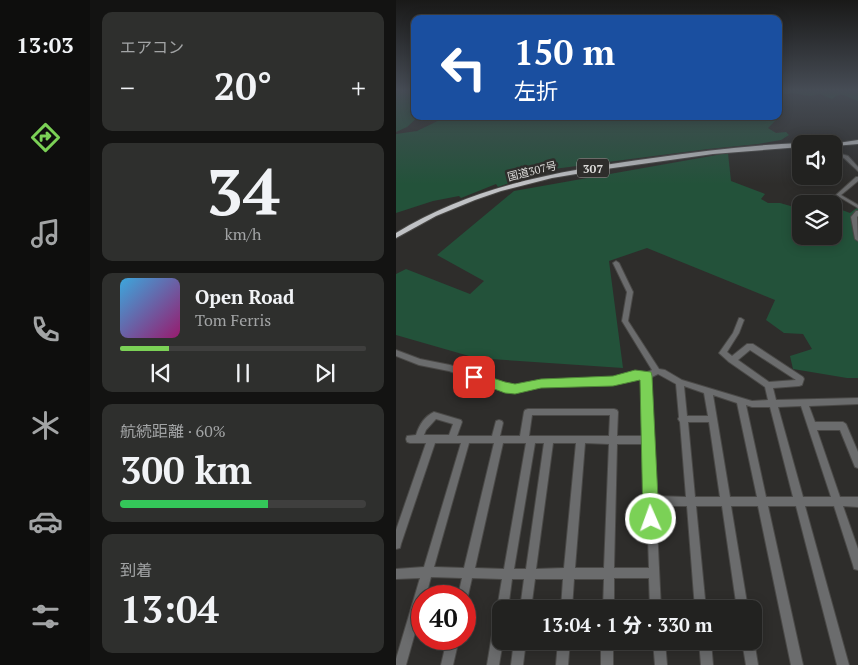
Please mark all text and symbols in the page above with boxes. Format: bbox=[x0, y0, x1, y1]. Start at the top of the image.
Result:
text: 150 m bbox=[514, 29, 615, 75]
text: 13:03 bbox=[16, 30, 74, 59]
icon: left bbox=[431, 35, 496, 100]
text: エアコン bbox=[120, 36, 184, 58]
text: 20° bbox=[214, 61, 272, 111]
text: − bbox=[120, 69, 135, 106]
text: + bbox=[351, 69, 366, 106]
text: 左折 bbox=[514, 76, 558, 105]
icon: directions bbox=[28, 120, 63, 155]
map controls bbox=[792, 135, 842, 245]
button: sound bbox=[792, 135, 842, 185]
text: 34 bbox=[206, 147, 280, 234]
street label: 国道307号 bbox=[506, 158, 558, 184]
road number: 307 bbox=[577, 158, 609, 178]
button: layers bbox=[792, 195, 842, 245]
icon: music bbox=[28, 216, 63, 251]
text: km/h bbox=[225, 223, 261, 245]
text: Open Road bbox=[195, 284, 295, 309]
text: Tom Ferris bbox=[195, 309, 271, 331]
icon: phone bbox=[28, 312, 63, 347]
pin bbox=[453, 356, 495, 398]
icon: previous bbox=[147, 359, 175, 387]
icon: pause bbox=[229, 359, 257, 387]
icon: next bbox=[311, 359, 339, 387]
icon: arrive bbox=[460, 363, 488, 391]
icon: climate bbox=[28, 408, 63, 443]
text: 航続距離 · 60% bbox=[120, 420, 226, 442]
text: 300 km bbox=[120, 445, 252, 495]
position arrow bbox=[624, 492, 676, 544]
icon: car bbox=[28, 504, 63, 539]
text: 到着 bbox=[120, 559, 152, 581]
text: 13:04 bbox=[120, 584, 219, 634]
speed limit sign: 40 bbox=[411, 585, 476, 650]
icon: filters bbox=[28, 599, 63, 634]
text: 13:04 · 1 分 · 330 m bbox=[542, 612, 712, 637]

